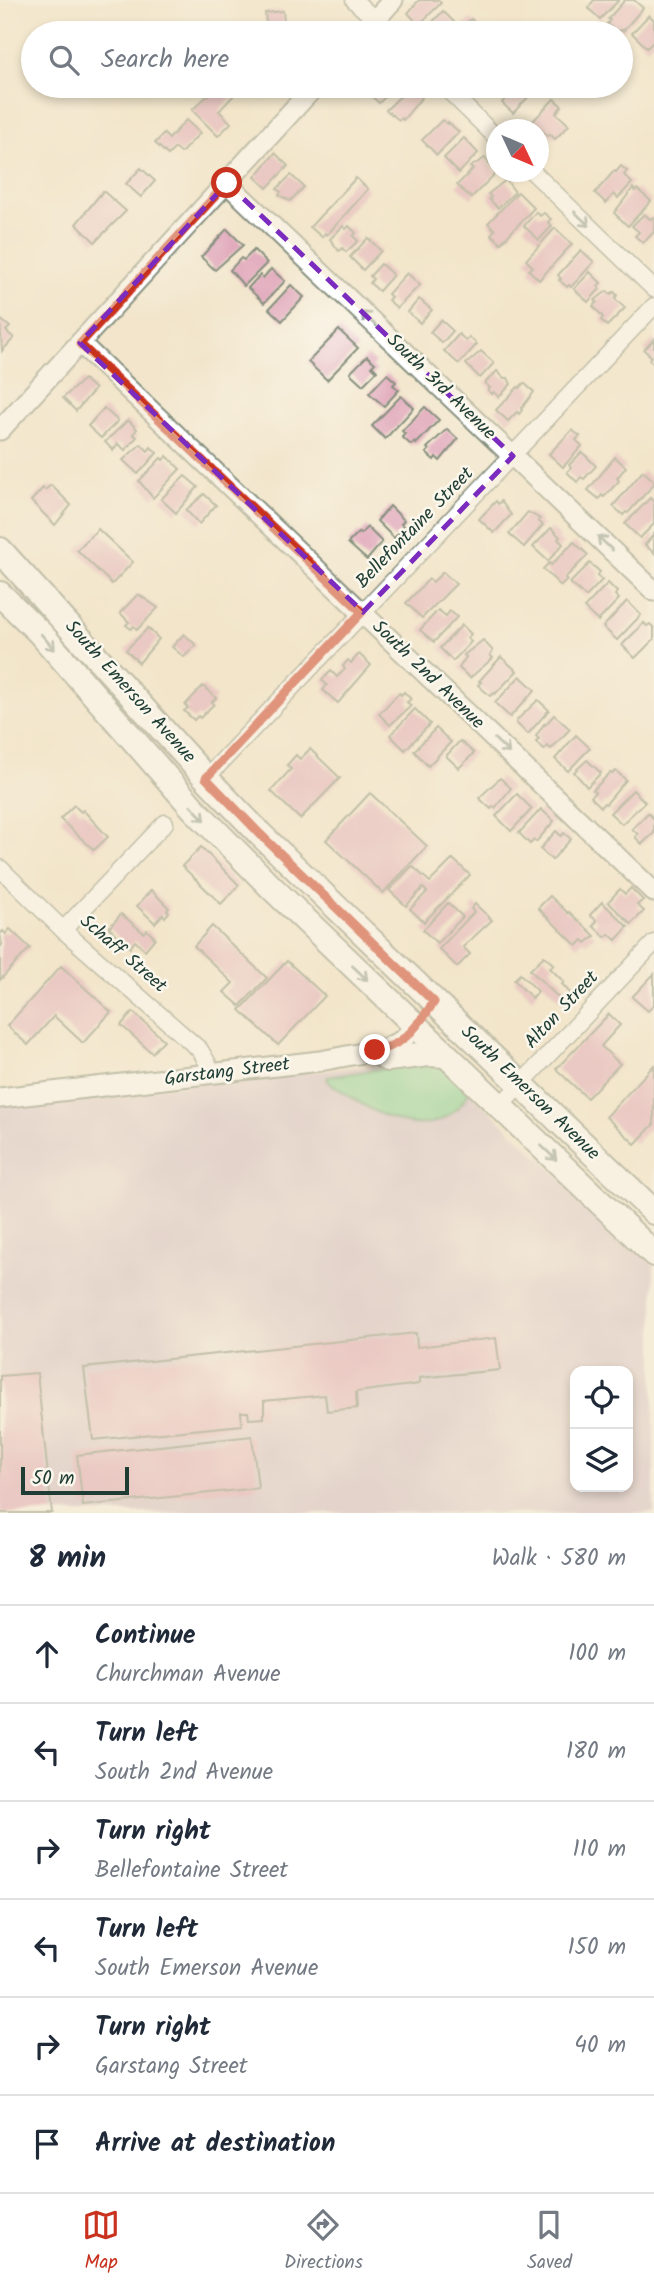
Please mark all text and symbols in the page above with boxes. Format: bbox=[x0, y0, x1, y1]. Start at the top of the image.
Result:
search box bbox=[21, 21, 633, 98]
text: Search here bbox=[101, 39, 229, 81]
icon: search bbox=[45, 41, 83, 79]
north arrow bbox=[486, 119, 549, 182]
route start bbox=[211, 167, 242, 198]
one-way arrow bbox=[573, 210, 590, 227]
one-way arrow bbox=[361, 310, 378, 327]
street label: South 3rd Avenue bbox=[379, 326, 503, 448]
street label: Bellefontaine Street bbox=[349, 460, 482, 596]
one-way arrow bbox=[596, 535, 613, 552]
street label: South Emerson Avenue bbox=[57, 613, 203, 771]
street label: South 2nd Avenue bbox=[365, 613, 492, 737]
one-way arrow bbox=[40, 633, 56, 651]
one-way arrow bbox=[493, 737, 510, 754]
one-way arrow bbox=[190, 804, 207, 821]
street label: Schaff Street bbox=[73, 907, 174, 1001]
street label: Alton Street bbox=[518, 963, 607, 1056]
one-way arrow bbox=[351, 965, 368, 982]
street label: South Emerson Avenue bbox=[453, 1018, 607, 1168]
route end bbox=[359, 1034, 390, 1065]
street label: Garstang Street bbox=[163, 1049, 292, 1095]
one-way arrow bbox=[540, 1145, 557, 1162]
map controls bbox=[570, 1366, 633, 1492]
button: locate bbox=[570, 1366, 633, 1429]
button: layers bbox=[570, 1429, 633, 1492]
scale bar bbox=[21, 1464, 130, 1496]
text: 50 m bbox=[32, 1464, 74, 1494]
text: 8 min bbox=[28, 1535, 106, 1583]
text: Walk · 580 m bbox=[492, 1541, 626, 1577]
text: Continue bbox=[95, 1615, 196, 1657]
icon: ahead bbox=[28, 1635, 66, 1673]
text: 100 m bbox=[568, 1636, 626, 1672]
text: Churchman Avenue bbox=[95, 1657, 281, 1693]
text: Turn left bbox=[95, 1713, 198, 1755]
icon: left bbox=[28, 1733, 66, 1771]
text: 180 m bbox=[566, 1734, 626, 1770]
text: South 2nd Avenue bbox=[95, 1755, 273, 1791]
text: Turn right bbox=[95, 1811, 211, 1853]
icon: right bbox=[28, 1831, 66, 1869]
text: 110 m bbox=[573, 1832, 626, 1868]
text: Bellefontaine Street bbox=[95, 1853, 288, 1889]
text: Turn left bbox=[95, 1909, 198, 1951]
icon: left bbox=[28, 1929, 66, 1967]
text: 150 m bbox=[567, 1930, 626, 1966]
text: South Emerson Avenue bbox=[95, 1951, 318, 1987]
text: Turn right bbox=[95, 2007, 211, 2049]
icon: right bbox=[28, 2027, 66, 2065]
text: 40 m bbox=[574, 2028, 626, 2064]
text: Garstang Street bbox=[95, 2049, 248, 2085]
text: Arrive at destination bbox=[95, 2123, 335, 2165]
icon: arrive bbox=[28, 2125, 66, 2163]
tab: Map bbox=[82, 2206, 120, 2278]
tab: Directions bbox=[284, 2206, 363, 2278]
tab: Saved bbox=[527, 2206, 572, 2278]

